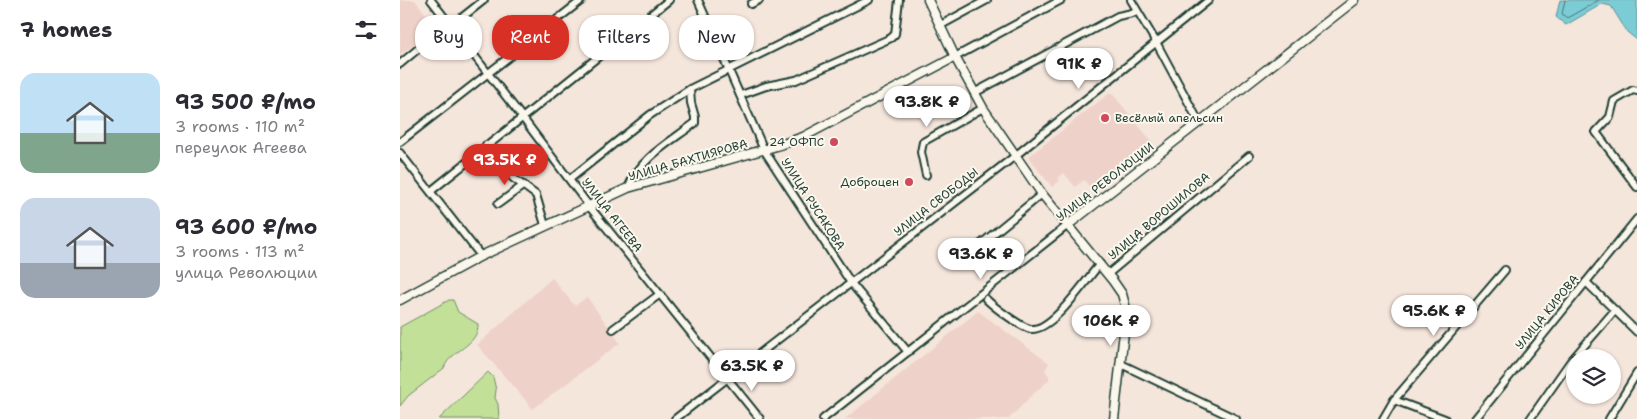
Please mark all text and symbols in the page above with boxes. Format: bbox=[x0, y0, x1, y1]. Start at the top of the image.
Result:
chip: Buy bbox=[415, 15, 482, 60]
chip: Rent bbox=[492, 15, 569, 60]
chip: Filters bbox=[579, 15, 669, 60]
chip: New bbox=[679, 15, 754, 60]
text: 7 homes bbox=[20, 16, 112, 44]
icon: filters bbox=[352, 16, 380, 44]
pin: 91K ₽ bbox=[1044, 48, 1114, 90]
text: 91K ₽ bbox=[1056, 53, 1102, 74]
pin: 93.8K ₽ bbox=[881, 86, 973, 128]
text: 93 500 ₽/mo bbox=[175, 88, 316, 116]
text: 93.8K ₽ bbox=[895, 91, 959, 112]
icon: home bbox=[60, 93, 120, 153]
place label: Весёлый апельсин bbox=[1115, 110, 1223, 126]
marker: Весёлый апельсин bbox=[1099, 112, 1111, 124]
text: 3 rooms · 110 m² bbox=[175, 116, 305, 137]
place label: 24 ОФПС bbox=[769, 134, 824, 150]
street label: УЛИЦА БАХТИЯРОВА bbox=[626, 135, 750, 185]
marker: 24 ОФПС bbox=[828, 136, 840, 148]
text: переулок Агеева bbox=[175, 137, 307, 158]
street label: УЛИЦА РЕВОЛЮЦИИ bbox=[1053, 139, 1157, 225]
pin: 93.5K ₽ bbox=[459, 144, 551, 186]
text: 93.5K ₽ bbox=[473, 149, 537, 170]
street label: УЛИЦА РУСАКОВА bbox=[777, 155, 849, 253]
street label: УЛИЦА СВОБОДЫ bbox=[891, 164, 981, 240]
street label: УЛИЦА ВОРОШИЛОВА bbox=[1105, 168, 1213, 263]
place label: Доброцен bbox=[840, 174, 899, 190]
street label: УЛИЦА АГЕЕВА bbox=[578, 175, 646, 256]
marker: Доброцен bbox=[903, 176, 915, 188]
text: 93 600 ₽/mo bbox=[175, 213, 317, 241]
icon: home bbox=[60, 218, 120, 278]
pin: 93.6K ₽ bbox=[935, 238, 1027, 280]
text: 3 rooms · 113 m² bbox=[175, 241, 305, 262]
text: 93.6K ₽ bbox=[949, 243, 1013, 264]
text: улица Революции bbox=[175, 262, 317, 283]
street label: УЛИЦА КИРОВА bbox=[1512, 271, 1582, 353]
pin: 95.6K ₽ bbox=[1388, 294, 1480, 337]
text: 95.6K ₽ bbox=[1402, 300, 1466, 321]
pin: 106K ₽ bbox=[1070, 304, 1152, 347]
text: 106K ₽ bbox=[1083, 310, 1139, 331]
map controls bbox=[1566, 349, 1621, 404]
button: layers bbox=[1566, 349, 1621, 404]
pin: 63.5K ₽ bbox=[706, 350, 798, 392]
text: 63.5K ₽ bbox=[720, 355, 784, 376]

